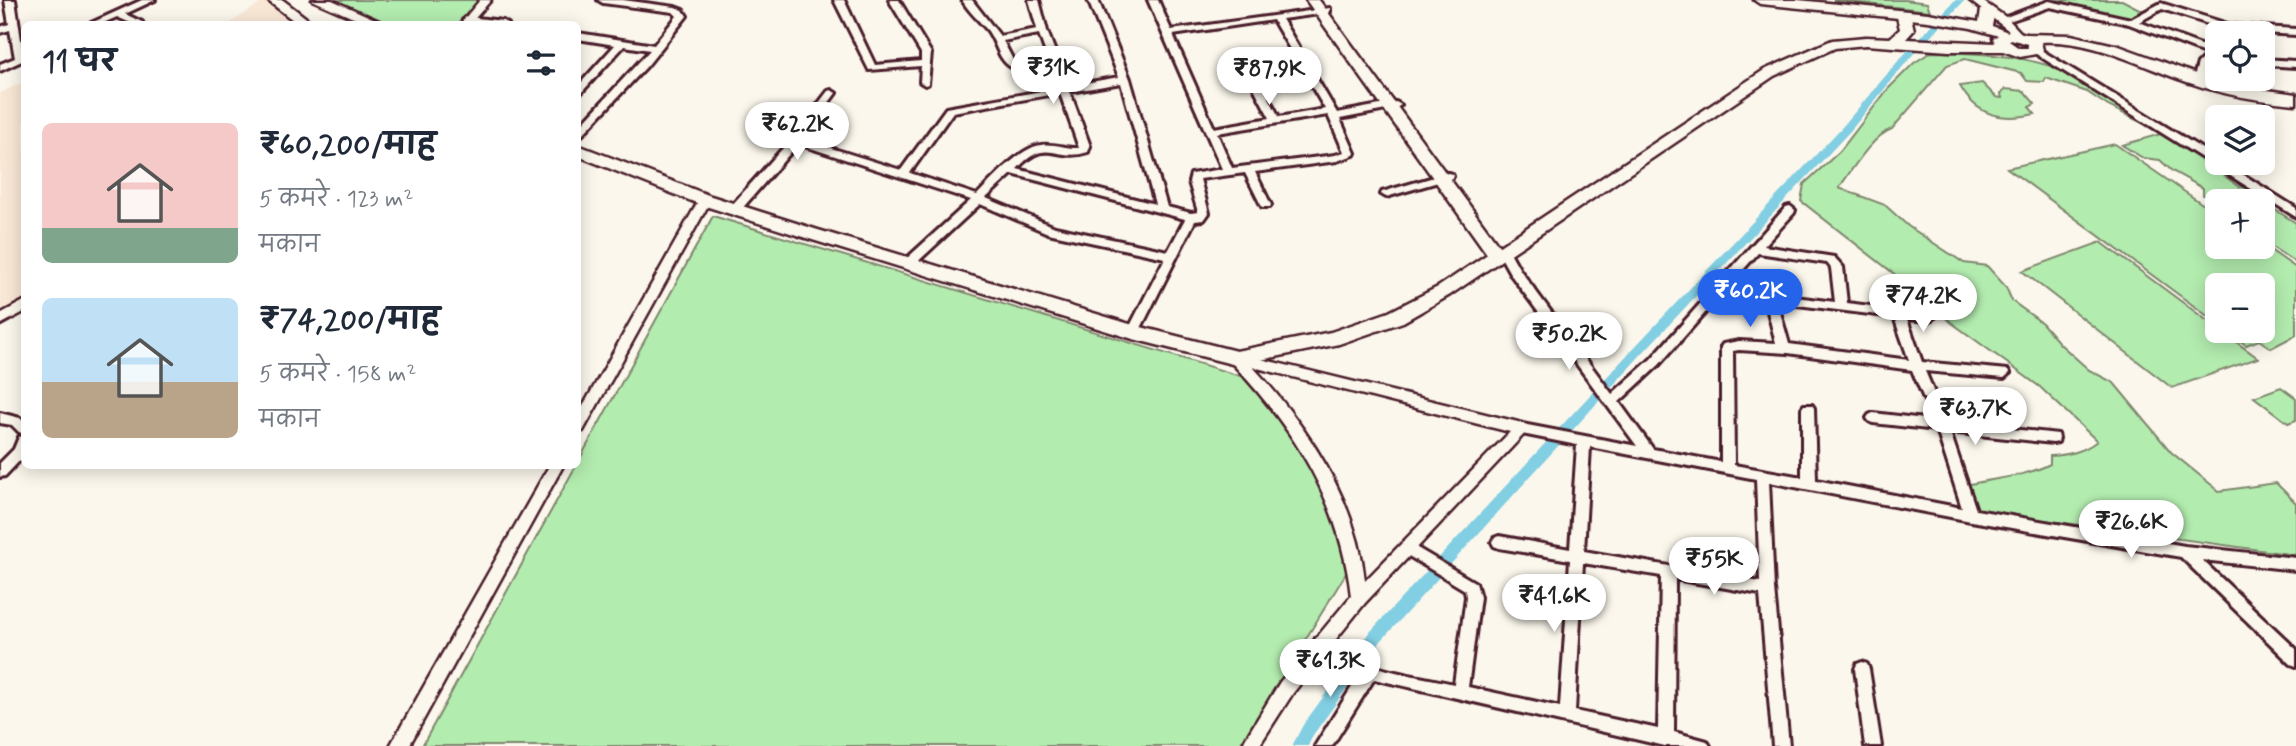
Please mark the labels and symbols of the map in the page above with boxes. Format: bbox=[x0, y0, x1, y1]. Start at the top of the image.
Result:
pin: ₹31K bbox=[1012, 46, 1094, 106]
pin: ₹87.9K bbox=[1212, 48, 1326, 107]
pin: ₹62.2K bbox=[740, 102, 854, 162]
pin: ₹60.2K bbox=[1693, 270, 1807, 329]
pin: ₹74.2K bbox=[1866, 274, 1980, 334]
pin: ₹50.2K bbox=[1512, 312, 1626, 372]
pin: ₹63.7K bbox=[1918, 388, 2032, 447]
pin: ₹26.6K bbox=[2074, 500, 2188, 560]
pin: ₹55K bbox=[1673, 538, 1755, 597]
pin: ₹41.6K bbox=[1497, 574, 1611, 634]
pin: ₹61.3K bbox=[1273, 640, 1387, 699]

